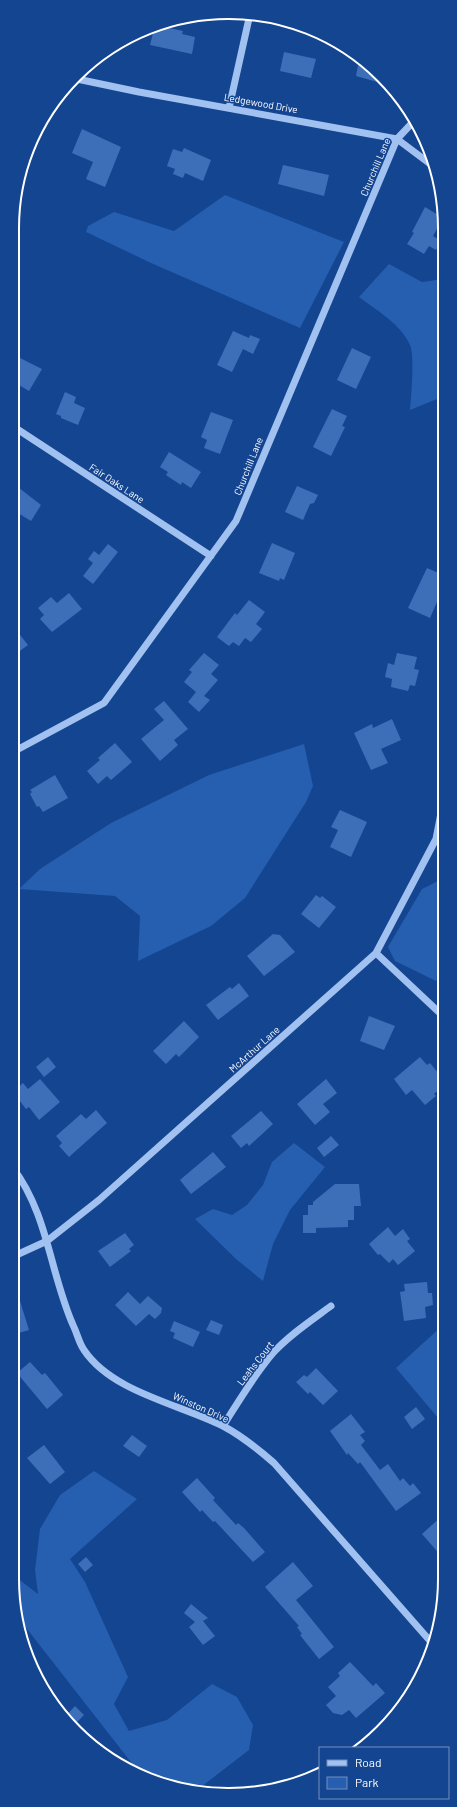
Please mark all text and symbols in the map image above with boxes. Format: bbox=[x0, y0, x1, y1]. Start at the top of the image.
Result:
street label: Ledgewood Drive bbox=[223, 91, 299, 115]
street label: Churchill Lane bbox=[357, 136, 393, 198]
street label: Churchill Lane bbox=[231, 435, 265, 497]
street label: Fair Oaks Lane bbox=[87, 461, 147, 505]
street label: McArthur Lane bbox=[226, 1023, 282, 1075]
street label: Leahs Court bbox=[234, 1338, 276, 1387]
street label: Winston Drive bbox=[171, 1389, 231, 1425]
legend bbox=[319, 1747, 449, 1799]
text: Road bbox=[355, 1755, 382, 1769]
text: Park bbox=[355, 1775, 379, 1789]

